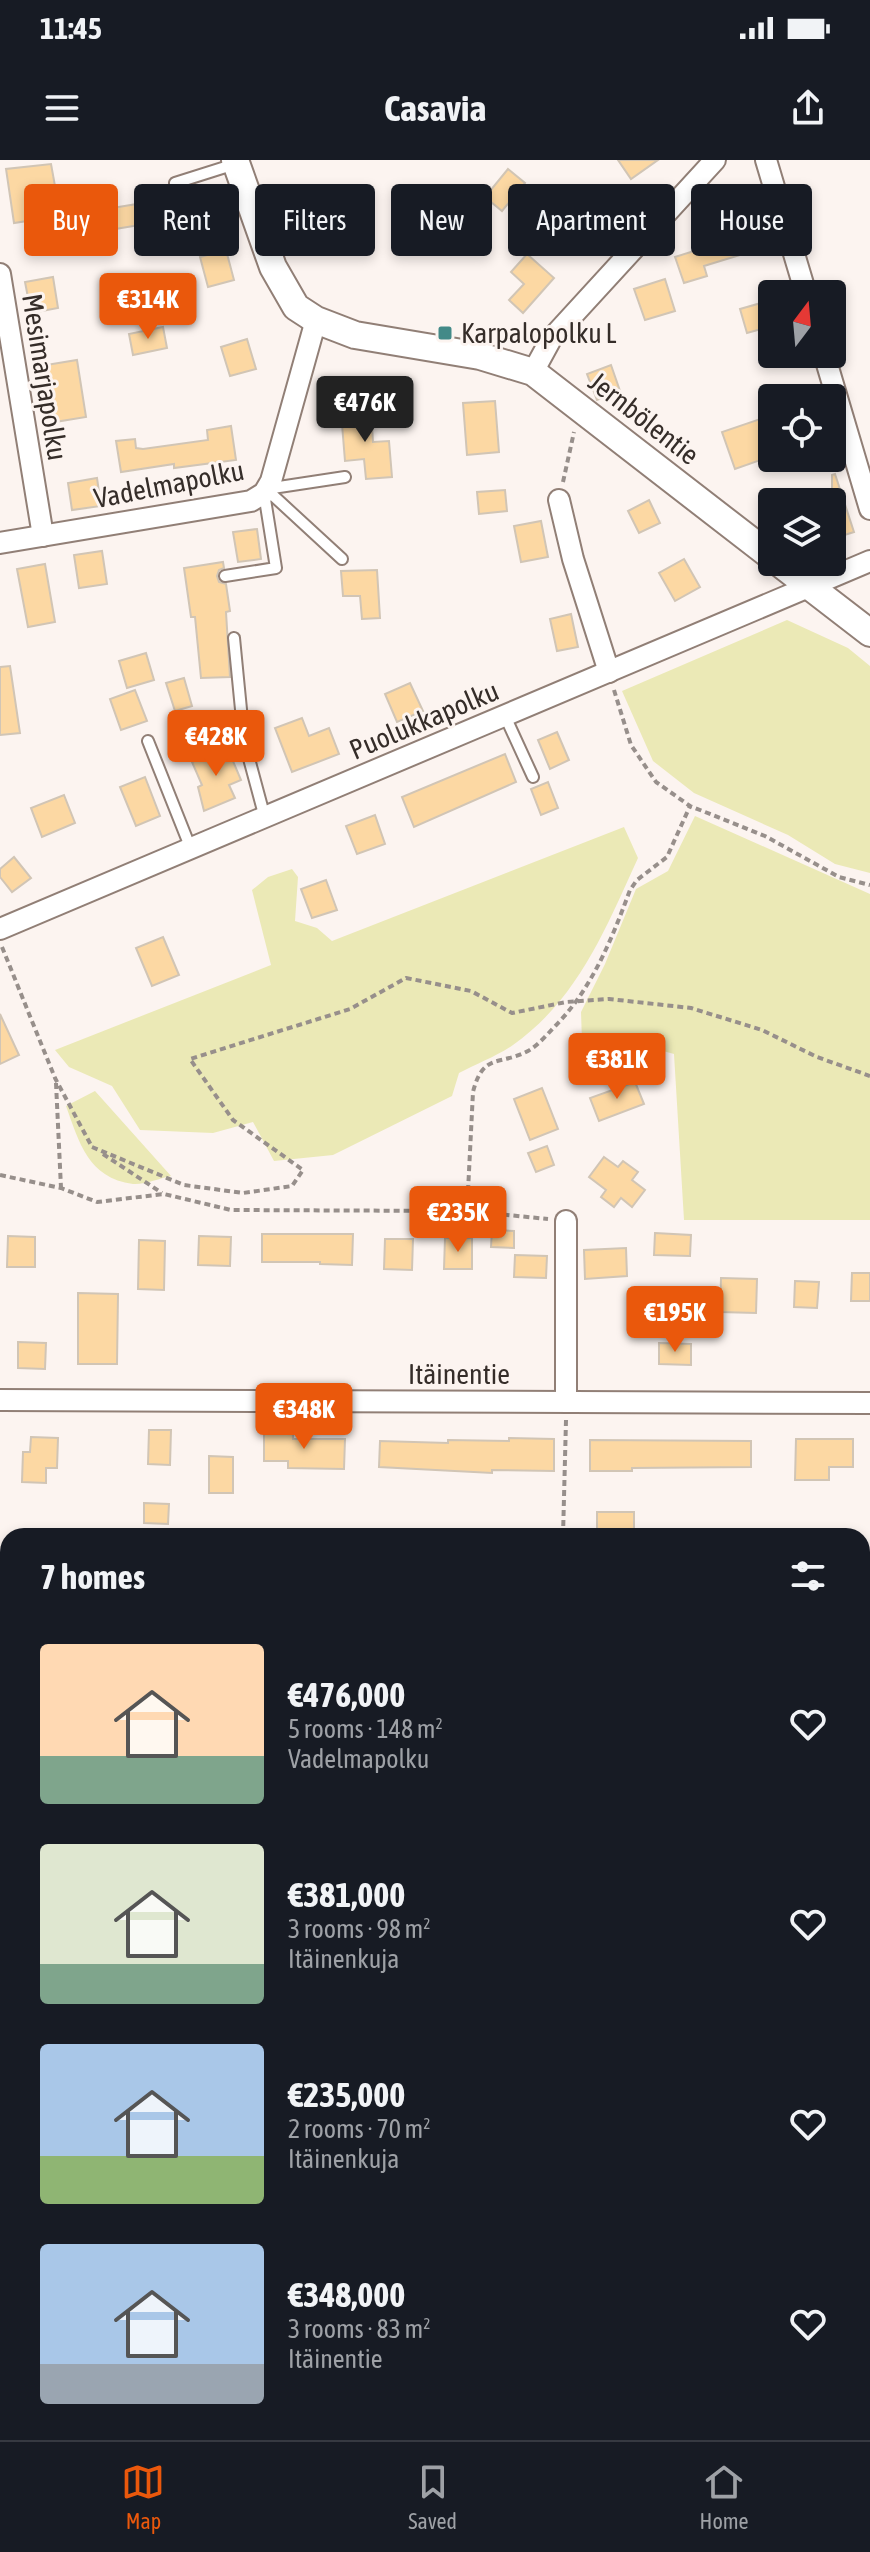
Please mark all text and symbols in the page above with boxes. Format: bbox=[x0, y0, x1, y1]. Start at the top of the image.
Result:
text: 11:45 bbox=[40, 11, 102, 45]
icon: menu bbox=[40, 86, 84, 130]
icon: share bbox=[786, 86, 830, 130]
text: Casavia bbox=[384, 87, 486, 129]
chip: Buy bbox=[24, 184, 118, 256]
chip: Rent bbox=[134, 184, 239, 256]
chip: Filters bbox=[255, 184, 375, 256]
chip: New bbox=[391, 184, 492, 256]
chip: Apartment bbox=[508, 184, 675, 256]
chip: House bbox=[691, 184, 812, 256]
pin: €314K bbox=[92, 273, 204, 341]
north arrow bbox=[758, 280, 846, 368]
map controls bbox=[758, 280, 846, 576]
text: €314K bbox=[117, 284, 179, 314]
street label: Mesimarjapolku bbox=[16, 291, 74, 463]
place label: Karpalopolku L bbox=[461, 317, 617, 349]
marker: Karpalopolku L bbox=[436, 324, 454, 342]
street label: Jernbölentie bbox=[583, 365, 705, 471]
pin: €476K bbox=[309, 376, 421, 444]
button: locate bbox=[758, 384, 846, 472]
text: €476K bbox=[334, 387, 396, 417]
street label: Vadelmapolku bbox=[91, 454, 247, 514]
button: layers bbox=[758, 488, 846, 576]
street label: Puolukkapolku bbox=[345, 674, 503, 766]
pin: €428K bbox=[160, 710, 272, 778]
text: €428K bbox=[185, 721, 247, 751]
pin: €381K bbox=[561, 1033, 673, 1101]
text: €381K bbox=[586, 1044, 648, 1074]
pin: €235K bbox=[402, 1186, 514, 1254]
text: €235K bbox=[427, 1197, 489, 1227]
pin: €195K bbox=[619, 1286, 731, 1354]
text: €195K bbox=[644, 1297, 706, 1327]
street label: Itäinentie bbox=[408, 1358, 510, 1390]
pin: €348K bbox=[248, 1383, 360, 1451]
text: €348K bbox=[273, 1394, 335, 1424]
icon: filters bbox=[786, 1554, 830, 1598]
text: 7 homes bbox=[40, 1557, 145, 1596]
text: €476,000 bbox=[288, 1675, 405, 1714]
icon: home bbox=[104, 1676, 200, 1772]
icon: heart bbox=[786, 1702, 830, 1746]
text: 5 rooms · 148 m² bbox=[288, 1714, 443, 1744]
text: Vadelmapolku bbox=[288, 1744, 429, 1774]
text: €381,000 bbox=[288, 1875, 405, 1914]
icon: home bbox=[104, 1876, 200, 1972]
icon: heart bbox=[786, 1902, 830, 1946]
text: 3 rooms · 98 m² bbox=[288, 1914, 430, 1944]
text: Itäinenkuja bbox=[288, 1944, 399, 1974]
text: €235,000 bbox=[288, 2075, 405, 2114]
icon: home bbox=[104, 2076, 200, 2172]
icon: heart bbox=[786, 2102, 830, 2146]
text: 2 rooms · 70 m² bbox=[288, 2114, 430, 2144]
text: Itäinenkuja bbox=[288, 2144, 399, 2174]
text: €348,000 bbox=[288, 2275, 405, 2314]
icon: home bbox=[104, 2276, 200, 2372]
icon: heart bbox=[786, 2302, 830, 2346]
text: 3 rooms · 83 m² bbox=[288, 2314, 430, 2344]
text: Itäinentie bbox=[288, 2344, 382, 2374]
tab: Map bbox=[121, 2460, 165, 2534]
tab: Saved bbox=[408, 2460, 457, 2534]
tab: Home bbox=[700, 2460, 749, 2534]

